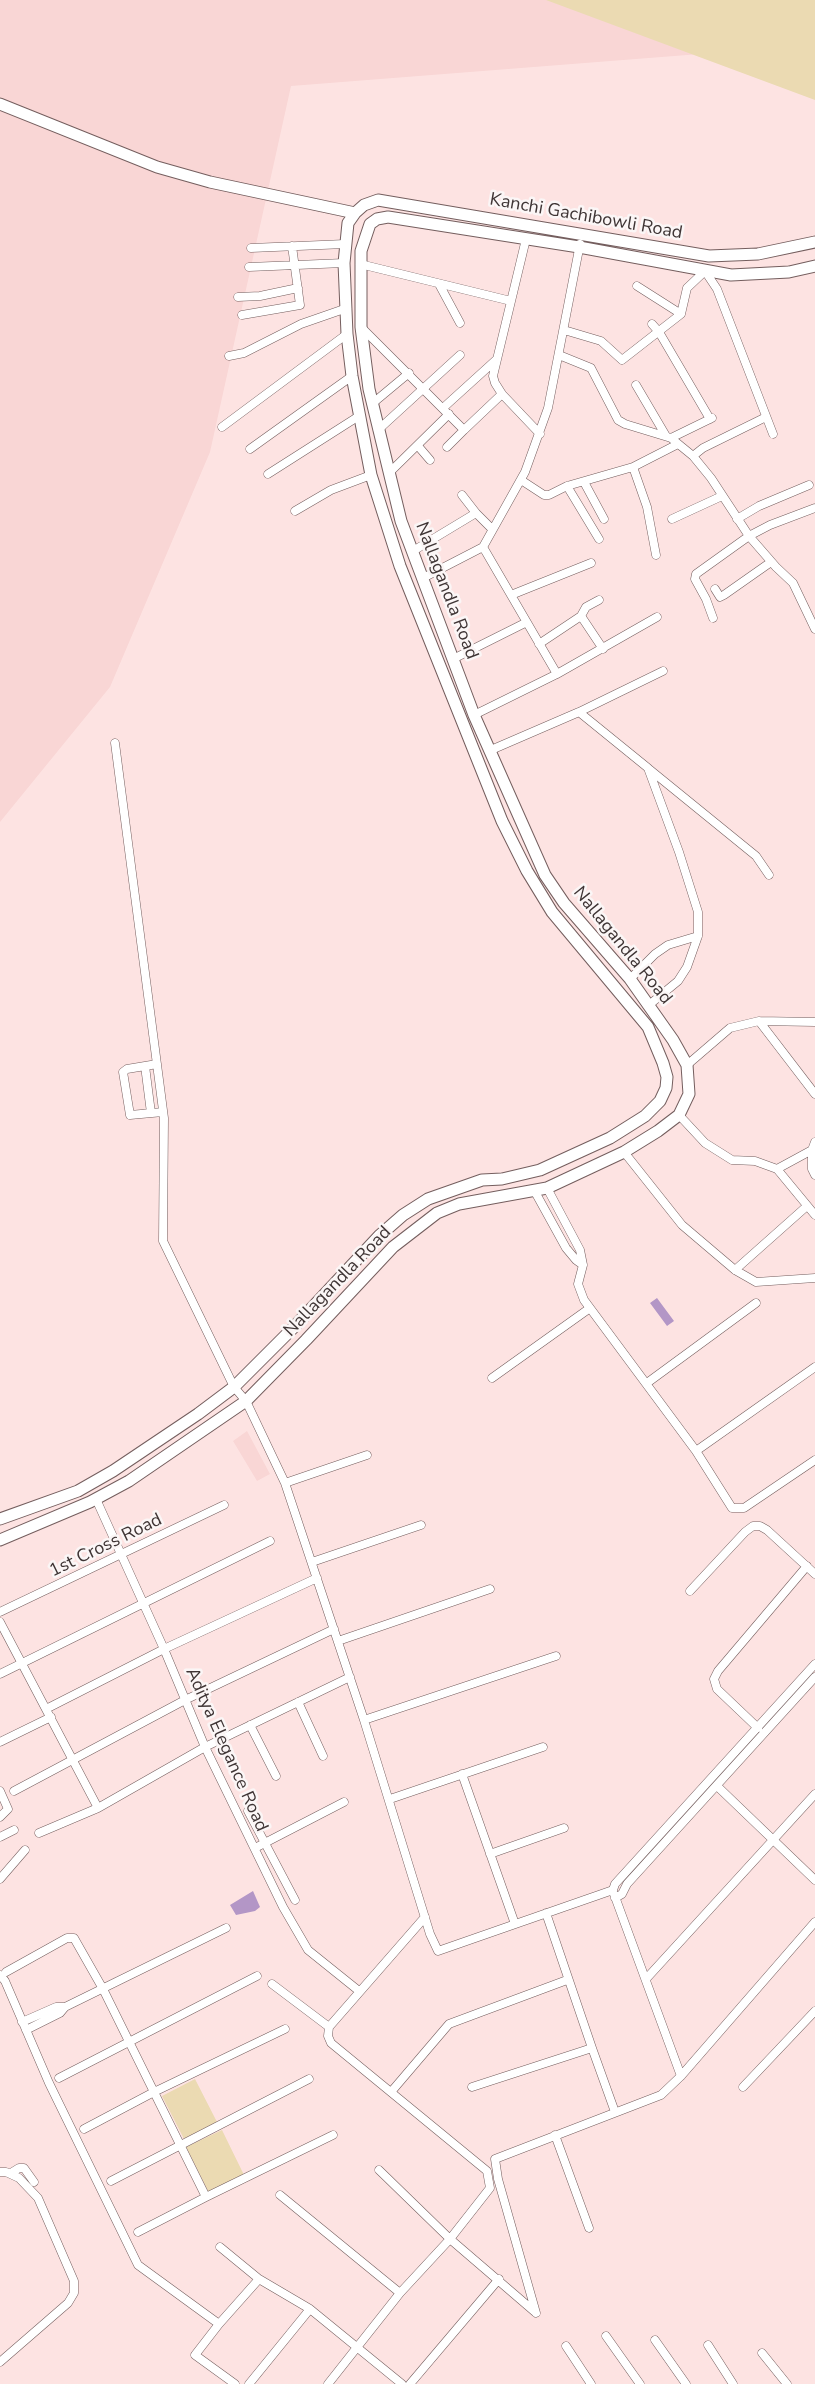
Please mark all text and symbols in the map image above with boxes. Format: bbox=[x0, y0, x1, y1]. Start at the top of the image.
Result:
street label: Kanchi Gachibowli Road bbox=[488, 189, 684, 245]
street label: Nallagandla Road bbox=[410, 519, 482, 663]
street label: Nallagandla Road bbox=[568, 883, 676, 1009]
street label: Nallagandla Road bbox=[280, 1222, 396, 1342]
street label: 1st Cross Road bbox=[46, 1509, 166, 1583]
street label: Aditya Elegance Road bbox=[180, 1665, 272, 1835]

